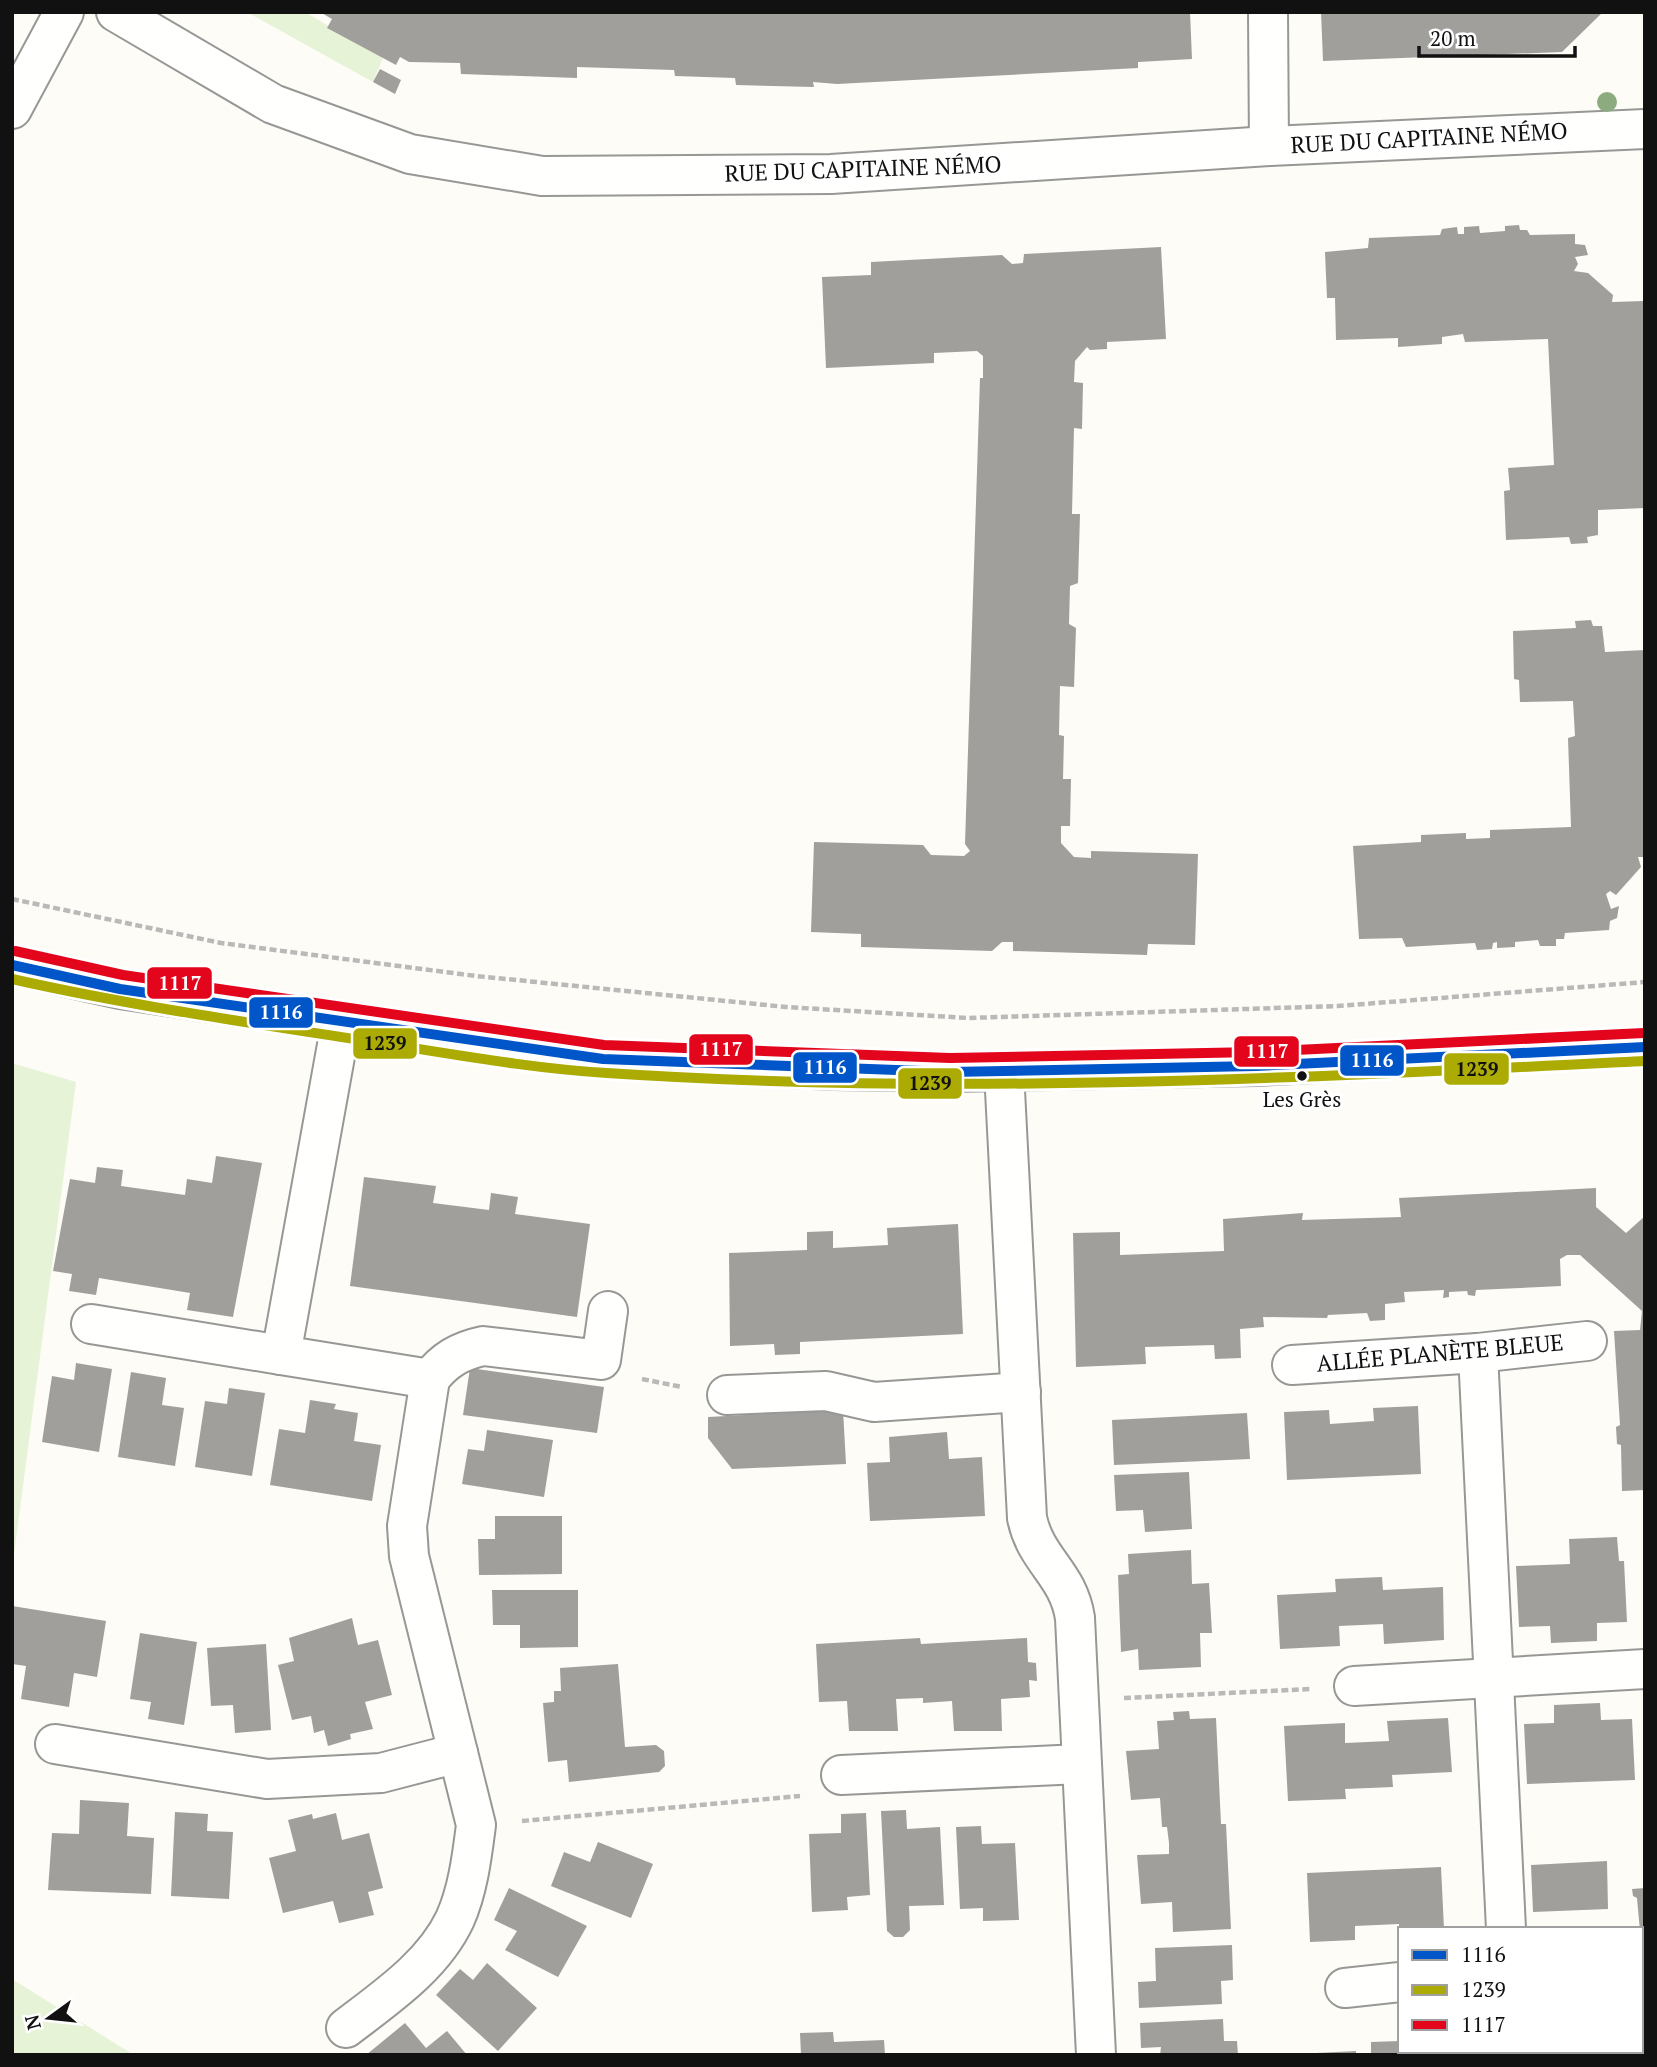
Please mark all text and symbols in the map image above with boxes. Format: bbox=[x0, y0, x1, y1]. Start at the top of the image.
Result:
scale bar bbox=[1419, 14, 1575, 58]
text: 20 m bbox=[1430, 24, 1476, 52]
street label: RUE DU CAPITAINE NÉMO bbox=[1290, 115, 1568, 160]
street label: RUE DU CAPITAINE NÉMO bbox=[724, 148, 1002, 189]
line badge: 1117 bbox=[146, 966, 213, 1000]
text: 1117 bbox=[159, 970, 201, 995]
line badge: 1116 bbox=[248, 996, 314, 1029]
text: 1116 bbox=[260, 999, 303, 1024]
line badge: 1239 bbox=[352, 1027, 418, 1060]
text: 1239 bbox=[364, 1030, 407, 1055]
line badge: 1117 bbox=[688, 1033, 754, 1066]
line badge: 1117 bbox=[1233, 1035, 1300, 1068]
text: 1117 bbox=[700, 1036, 742, 1061]
text: 1117 bbox=[1246, 1038, 1288, 1063]
line badge: 1116 bbox=[1339, 1044, 1405, 1077]
text: 1116 bbox=[1351, 1047, 1394, 1072]
line badge: 1116 bbox=[792, 1051, 858, 1084]
line badge: 1239 bbox=[1443, 1052, 1510, 1086]
text: 1116 bbox=[804, 1054, 847, 1079]
text: 1239 bbox=[1456, 1056, 1499, 1081]
line badge: 1239 bbox=[897, 1067, 963, 1100]
marker: Les Grès bbox=[1295, 1069, 1309, 1083]
text: 1239 bbox=[909, 1070, 952, 1095]
place label: Les Grès bbox=[1263, 1085, 1341, 1113]
street label: ALLÉE PLANÈTE BLEUE bbox=[1315, 1326, 1565, 1379]
legend bbox=[1398, 1927, 1643, 2053]
text: 1116 bbox=[1461, 1940, 1506, 1968]
text: 1239 bbox=[1461, 1975, 1506, 2003]
north arrow bbox=[14, 1983, 84, 2053]
text: 1117 bbox=[1461, 2010, 1506, 2038]
text: N bbox=[18, 2012, 46, 2033]

